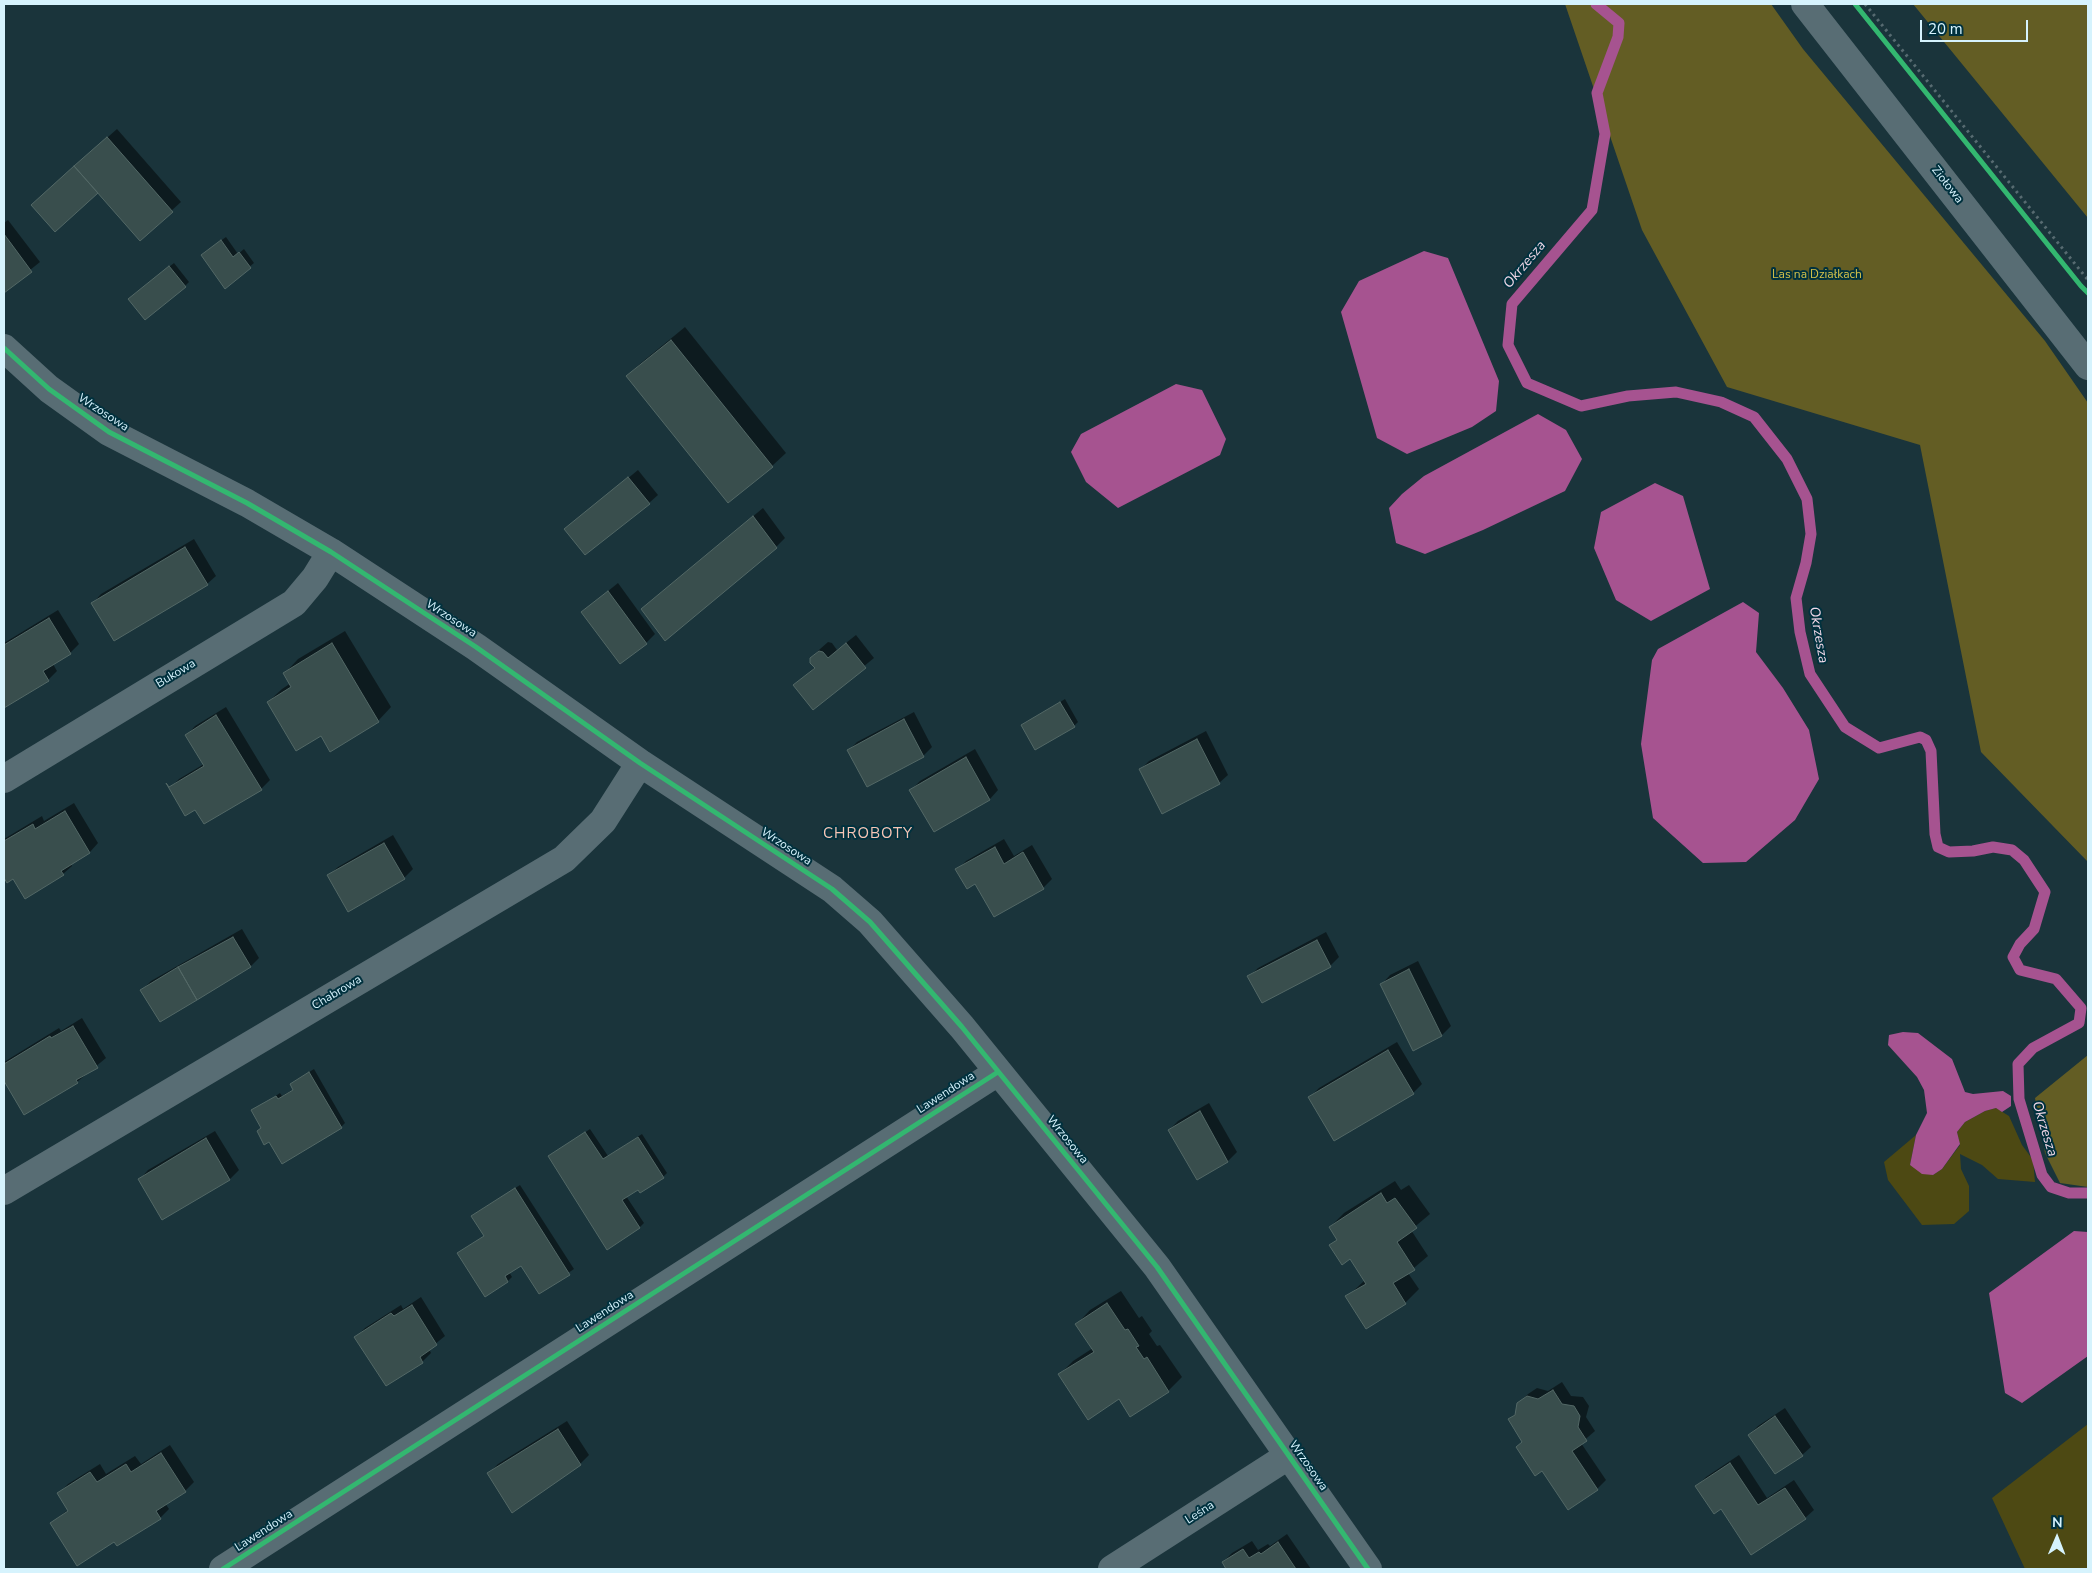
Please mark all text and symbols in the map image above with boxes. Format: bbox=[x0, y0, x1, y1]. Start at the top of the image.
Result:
scale bar bbox=[1922, 10, 2030, 42]
text: 20 m bbox=[1928, 19, 1963, 39]
street label: Ziołowa bbox=[1928, 164, 1966, 206]
water label: Okrzesza bbox=[1500, 238, 1550, 292]
park label: Las na Działkach bbox=[1772, 268, 1862, 282]
street label: Wrzosowa bbox=[75, 391, 131, 435]
street label: Wrzosowa bbox=[423, 597, 479, 641]
water label: Okrzesza bbox=[1805, 605, 1831, 665]
street label: Bukowa bbox=[154, 657, 198, 691]
street label: Wrzosowa bbox=[758, 825, 814, 869]
district label: CHROBOTY bbox=[822, 825, 914, 843]
street label: Chabrowa bbox=[310, 973, 364, 1013]
street label: Lawendowa bbox=[914, 1069, 978, 1117]
water label: Okrzesza bbox=[2028, 1099, 2060, 1159]
street label: Wrzosowa bbox=[1043, 1113, 1091, 1167]
street label: Lawendowa bbox=[573, 1288, 637, 1336]
street label: Wrzosowa bbox=[1286, 1438, 1330, 1494]
street label: Leśna bbox=[1183, 1498, 1217, 1528]
street label: Lawendowa bbox=[232, 1507, 296, 1555]
north arrow bbox=[2032, 1513, 2082, 1563]
text: N bbox=[2052, 1513, 2063, 1532]

